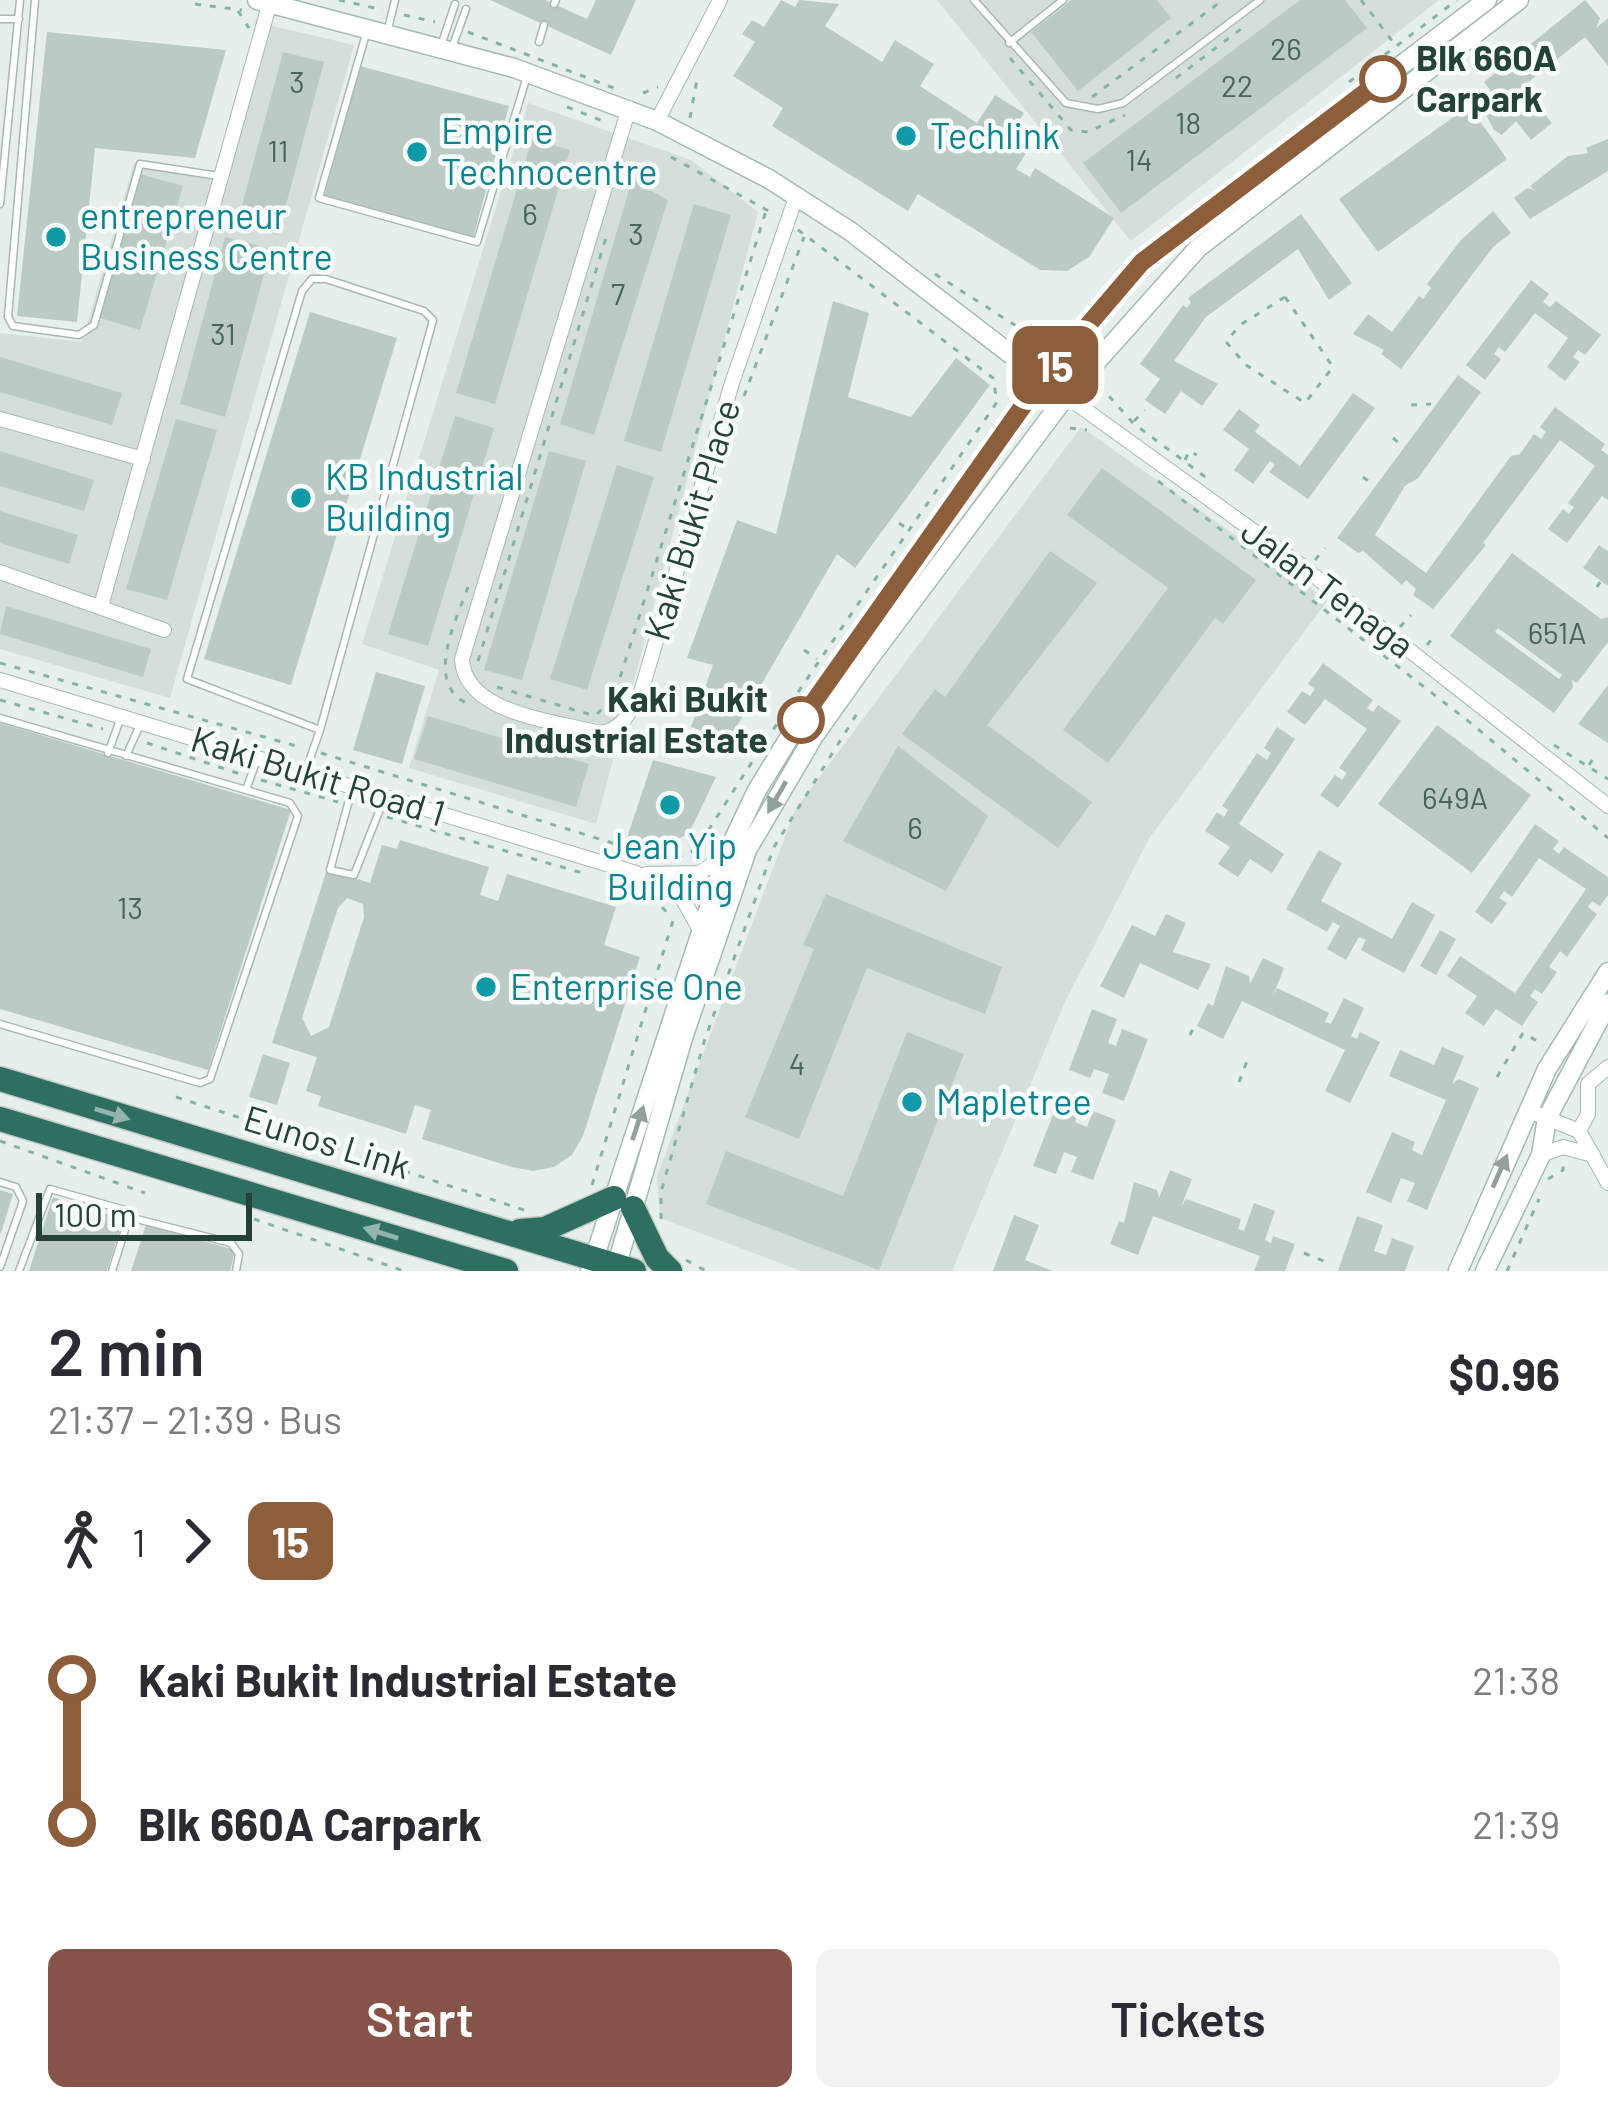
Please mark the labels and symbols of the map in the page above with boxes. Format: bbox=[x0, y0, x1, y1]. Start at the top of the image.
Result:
house number: 26 bbox=[1270, 30, 1302, 66]
place label: Blk 660A Carpark bbox=[1416, 35, 1557, 119]
marker: Blk 660A Carpark bbox=[1361, 57, 1405, 101]
house number: 3 bbox=[289, 63, 305, 99]
house number: 22 bbox=[1221, 67, 1253, 103]
house number: 18 bbox=[1175, 104, 1201, 140]
place label: Empire Technocentre bbox=[441, 108, 657, 192]
place label: Techlink bbox=[930, 113, 1060, 156]
marker: Techlink bbox=[893, 123, 919, 149]
house number: 11 bbox=[267, 132, 289, 168]
marker: Empire Technocentre bbox=[404, 139, 430, 165]
house number: 14 bbox=[1125, 141, 1153, 177]
place label: entrepreneur Business Centre bbox=[80, 193, 333, 277]
house number: 6 bbox=[522, 195, 538, 231]
house number: 3 bbox=[628, 215, 644, 251]
marker: entrepreneur Business Centre bbox=[43, 224, 69, 250]
house number: 7 bbox=[611, 275, 625, 311]
house number: 31 bbox=[210, 315, 236, 351]
line badge: 15 bbox=[1001, 326, 1109, 404]
street label: Kaki Bukit Place bbox=[634, 394, 748, 645]
place label: KB Industrial Building bbox=[325, 454, 524, 538]
marker: KB Industrial Building bbox=[288, 485, 314, 511]
street label: Jalan Tenaga bbox=[1234, 508, 1424, 666]
house number: 651A bbox=[1528, 614, 1586, 650]
place label: Kaki Bukit Industrial Estate bbox=[505, 676, 768, 760]
marker: Kaki Bukit Industrial Estate bbox=[779, 698, 823, 742]
street label: Kaki Bukit Road 1 bbox=[186, 716, 451, 834]
house number: 649A bbox=[1422, 779, 1488, 815]
one-way arrow bbox=[767, 780, 788, 814]
marker: Jean Yip Building bbox=[657, 792, 683, 818]
house number: 6 bbox=[907, 809, 923, 845]
place label: Jean Yip Building bbox=[603, 823, 737, 907]
house number: 13 bbox=[117, 889, 143, 925]
place label: Enterprise One bbox=[510, 964, 743, 1007]
marker: Enterprise One bbox=[473, 974, 499, 1000]
house number: 4 bbox=[789, 1045, 805, 1081]
place label: Mapletree bbox=[936, 1079, 1092, 1122]
marker: Mapletree bbox=[899, 1089, 925, 1115]
street label: Eunos Link bbox=[239, 1095, 416, 1186]
one-way arrow bbox=[629, 1104, 648, 1141]
one-way arrow bbox=[94, 1106, 130, 1124]
one-way arrow bbox=[1491, 1154, 1511, 1189]
scale bar bbox=[36, 1187, 252, 1240]
one-way arrow bbox=[363, 1223, 399, 1241]

